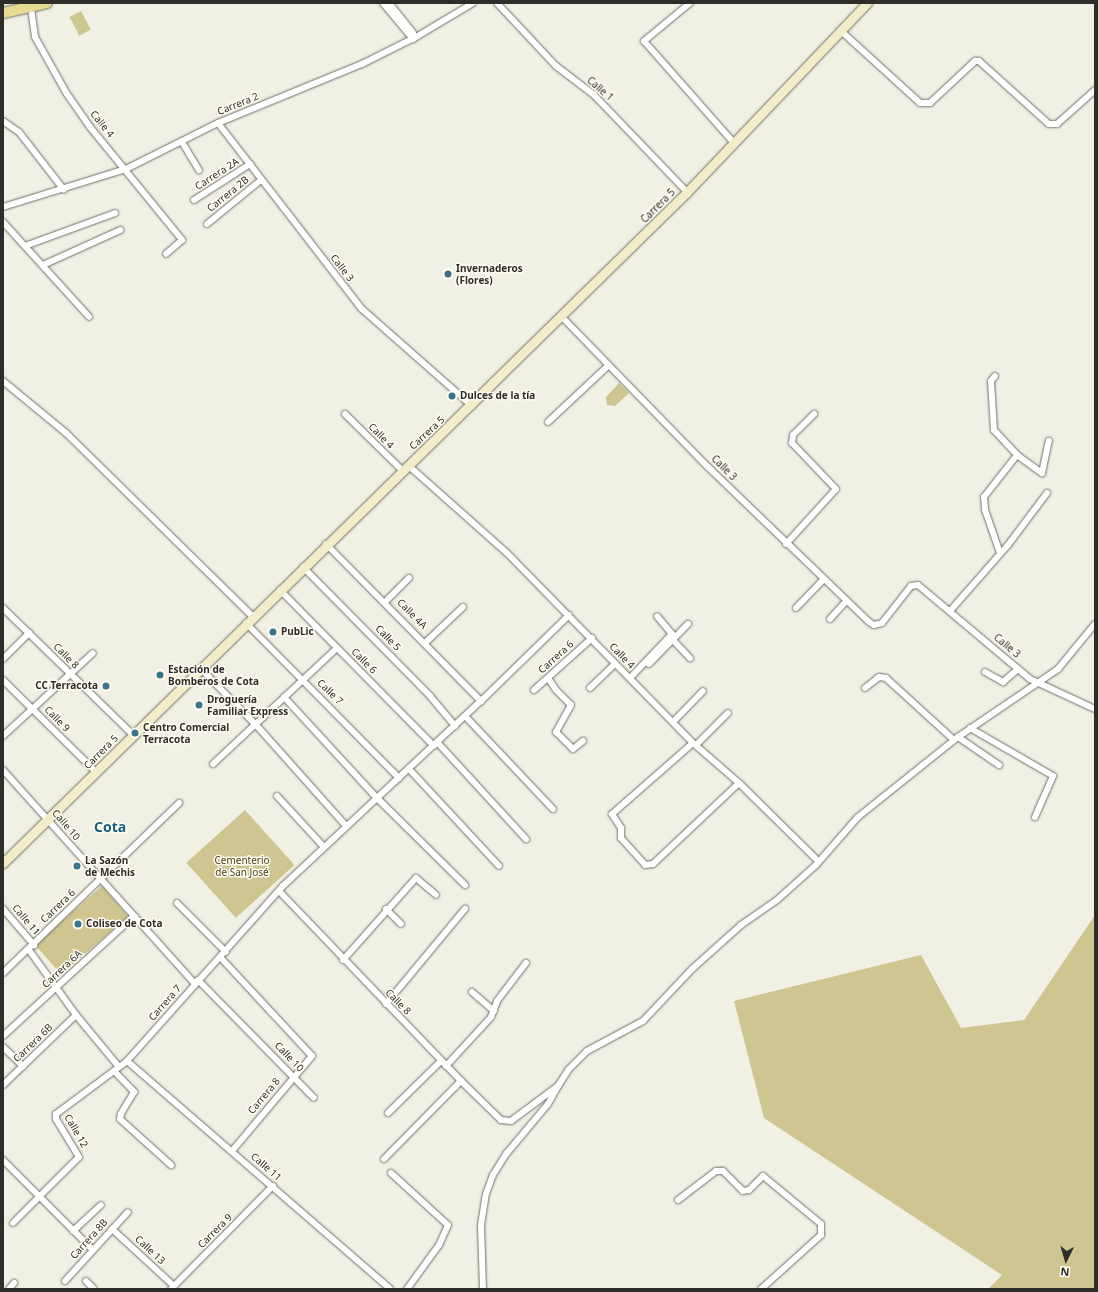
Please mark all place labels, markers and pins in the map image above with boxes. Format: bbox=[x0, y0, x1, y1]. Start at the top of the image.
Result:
place label: Invernaderos (Flores) bbox=[456, 262, 523, 286]
marker: Invernaderos (Flores) bbox=[443, 269, 453, 279]
place label: Dulces de la tía bbox=[460, 390, 535, 402]
marker: Dulces de la tía bbox=[447, 391, 457, 401]
place label: PubLic bbox=[281, 626, 314, 638]
marker: PubLic bbox=[268, 627, 278, 637]
place label: Estación de Bomberos de Cota bbox=[168, 663, 259, 686]
marker: Estación de Bomberos de Cota bbox=[155, 670, 165, 680]
place label: CC Terracota bbox=[35, 680, 98, 692]
marker: CC Terracota bbox=[101, 681, 111, 691]
place label: Droguería Familiar Express bbox=[207, 693, 288, 716]
marker: Droguería Familiar Express bbox=[194, 700, 204, 710]
place label: Centro Comercial Terracota bbox=[143, 721, 229, 744]
marker: Centro Comercial Terracota bbox=[130, 728, 140, 738]
place label: La Sazón de Mechis bbox=[85, 854, 135, 878]
marker: La Sazón de Mechis bbox=[72, 861, 82, 871]
place label: Coliseo de Cota bbox=[86, 918, 162, 930]
marker: Coliseo de Cota bbox=[73, 919, 83, 929]

